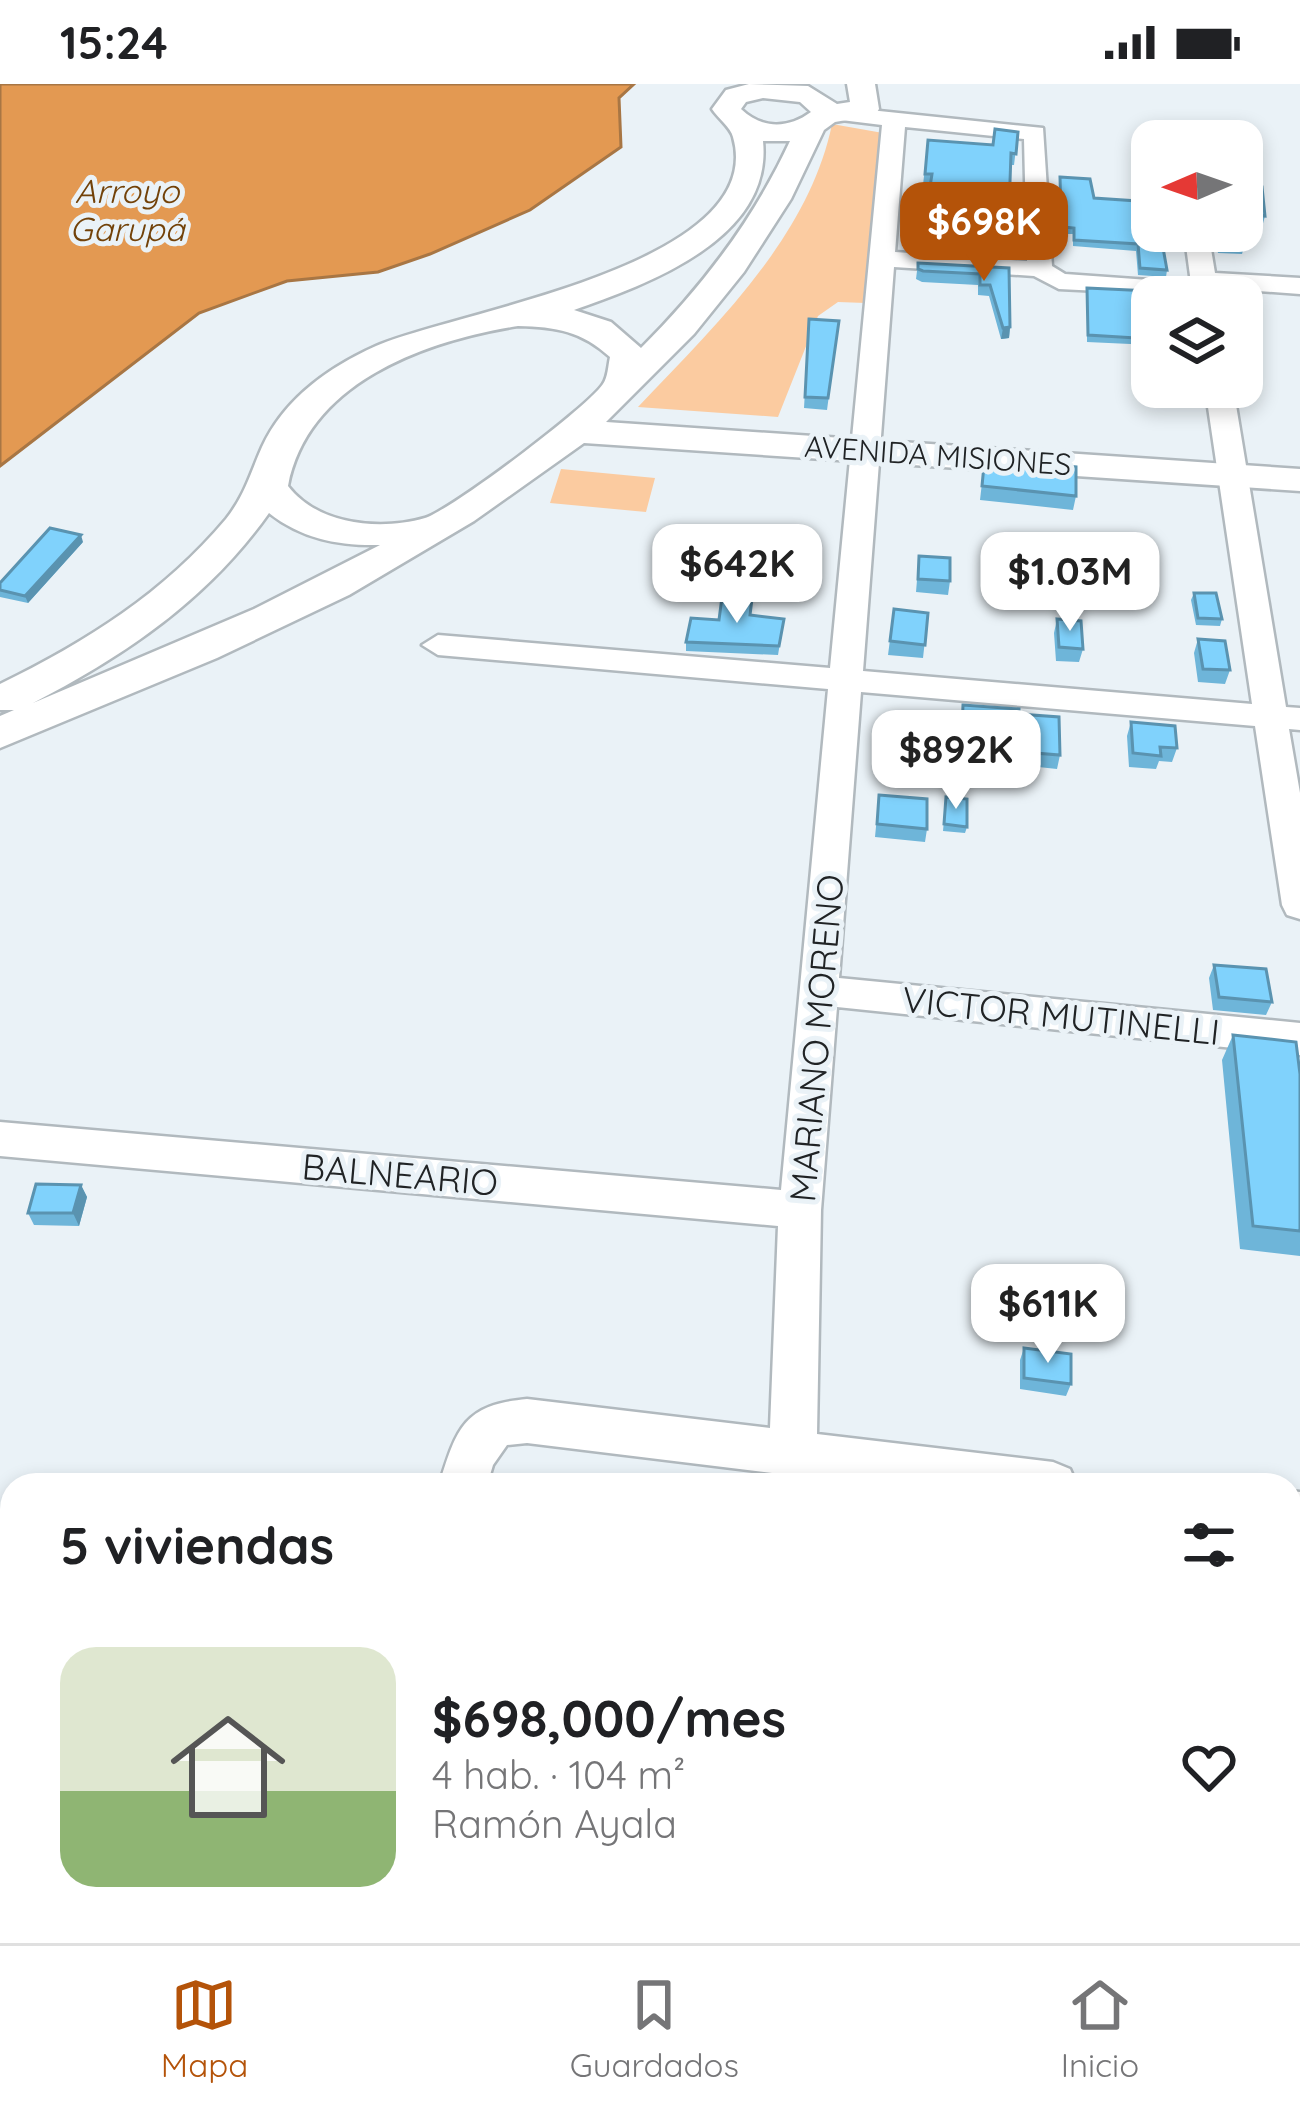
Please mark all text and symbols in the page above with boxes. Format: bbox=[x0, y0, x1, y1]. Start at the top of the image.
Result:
text: 15:24 bbox=[60, 14, 168, 70]
north arrow bbox=[1131, 120, 1263, 252]
map controls bbox=[1131, 120, 1263, 408]
water label: Arroyo Garupá bbox=[70, 170, 186, 249]
pin: $698K bbox=[900, 182, 1068, 284]
text: $698K bbox=[927, 196, 1041, 245]
button: layers bbox=[1131, 276, 1263, 408]
street label: AVENIDA MISIONES bbox=[803, 427, 1073, 483]
pin: $642K bbox=[653, 524, 821, 626]
pin: $1.03M bbox=[972, 532, 1168, 634]
text: $642K bbox=[679, 538, 795, 587]
text: $1.03M bbox=[1008, 546, 1133, 595]
pin: $892K bbox=[872, 710, 1040, 812]
text: $892K bbox=[899, 724, 1013, 773]
street label: MARIANO MORENO bbox=[779, 872, 853, 1204]
street label: VICTOR MUTINELLI bbox=[900, 976, 1222, 1054]
street label: BALNEARIO bbox=[300, 1143, 500, 1205]
pin: $611K bbox=[964, 1264, 1132, 1366]
text: $611K bbox=[998, 1278, 1098, 1327]
icon: filters bbox=[1176, 1512, 1242, 1578]
text: 5 viviendas bbox=[60, 1513, 334, 1577]
text: $698,000/mes bbox=[432, 1686, 786, 1750]
icon: home bbox=[156, 1695, 300, 1839]
icon: heart bbox=[1176, 1734, 1242, 1800]
text: 4 hab. · 104 m² bbox=[432, 1750, 685, 1799]
text: Ramón Ayala bbox=[432, 1799, 677, 1848]
tab: Mapa bbox=[161, 1972, 248, 2085]
tab: Guardados bbox=[570, 1972, 739, 2085]
tab: Inicio bbox=[1061, 1972, 1139, 2085]

